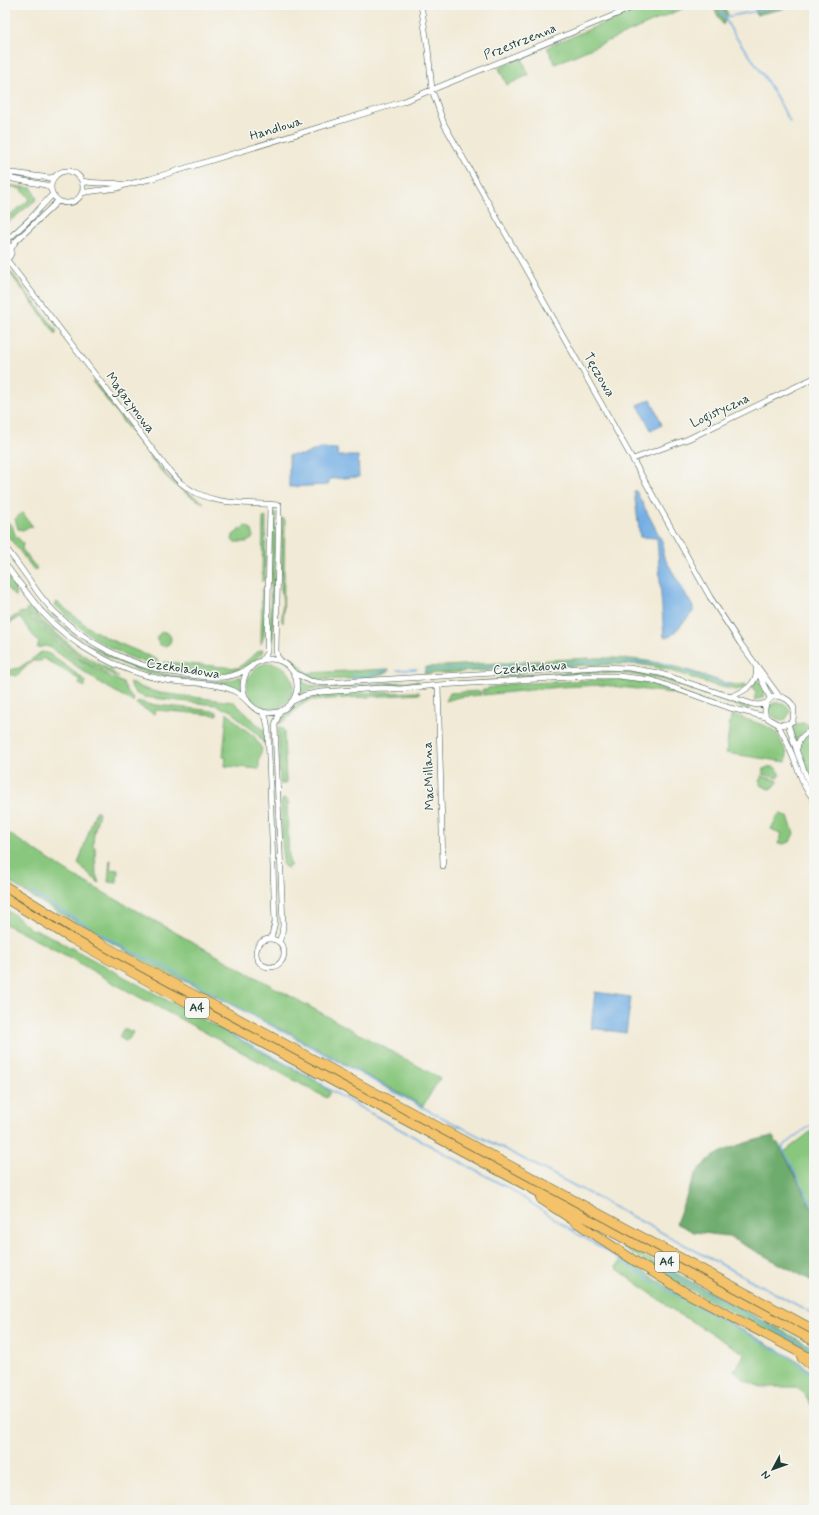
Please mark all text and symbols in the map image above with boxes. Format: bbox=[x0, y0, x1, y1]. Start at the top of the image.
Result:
street label: Przestrzenna bbox=[481, 20, 559, 64]
street label: Handlowa bbox=[248, 113, 305, 145]
street label: Tęczowa bbox=[579, 350, 619, 400]
street label: Magazynowa bbox=[100, 369, 159, 438]
street label: Logistyczna bbox=[688, 390, 754, 434]
street label: Czekoladowa bbox=[145, 655, 221, 683]
street label: Czekoladowa bbox=[493, 657, 567, 679]
street label: MacMillana bbox=[419, 741, 439, 811]
road number: A4 bbox=[185, 998, 209, 1018]
road number: A4 bbox=[655, 1252, 679, 1272]
north arrow bbox=[753, 1449, 793, 1489]
text: N bbox=[759, 1468, 774, 1482]

